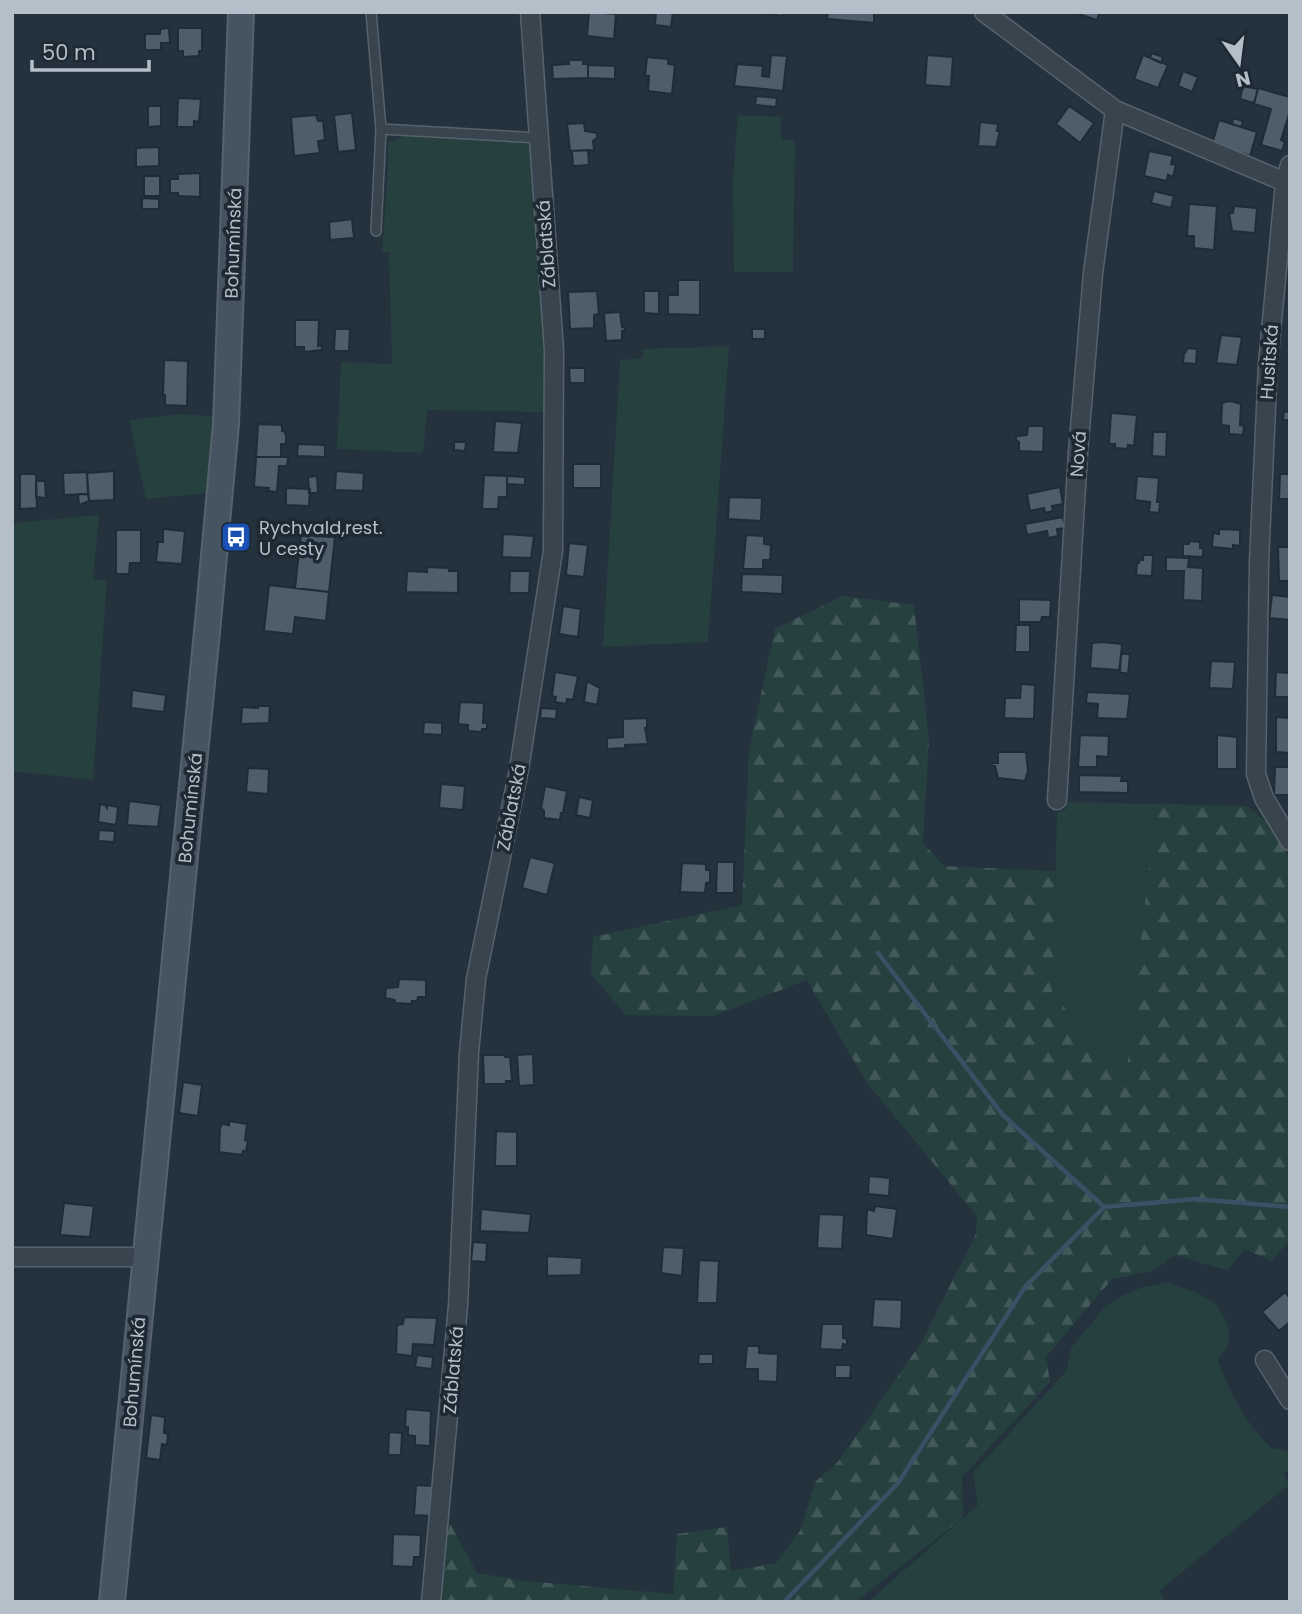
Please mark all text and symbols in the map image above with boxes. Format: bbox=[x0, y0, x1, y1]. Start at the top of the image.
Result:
scale bar bbox=[32, 28, 149, 72]
north arrow bbox=[1204, 28, 1274, 98]
text: 50 m bbox=[42, 38, 96, 67]
text: N bbox=[1233, 64, 1253, 94]
street label: Bohumínská bbox=[219, 187, 247, 299]
street label: Záblatská bbox=[530, 199, 562, 289]
street label: Husitská bbox=[1254, 324, 1284, 400]
street label: Nová bbox=[1064, 430, 1092, 478]
place label: Rychvald,rest. U cesty bbox=[259, 515, 383, 561]
bus stop icon: Rychvald,rest. U cesty bbox=[219, 520, 253, 554]
street label: Bohumínská bbox=[172, 752, 208, 864]
street label: Záblatská bbox=[490, 761, 532, 853]
street label: Bohumínská bbox=[117, 1316, 151, 1428]
street label: Záblatská bbox=[437, 1325, 469, 1415]

